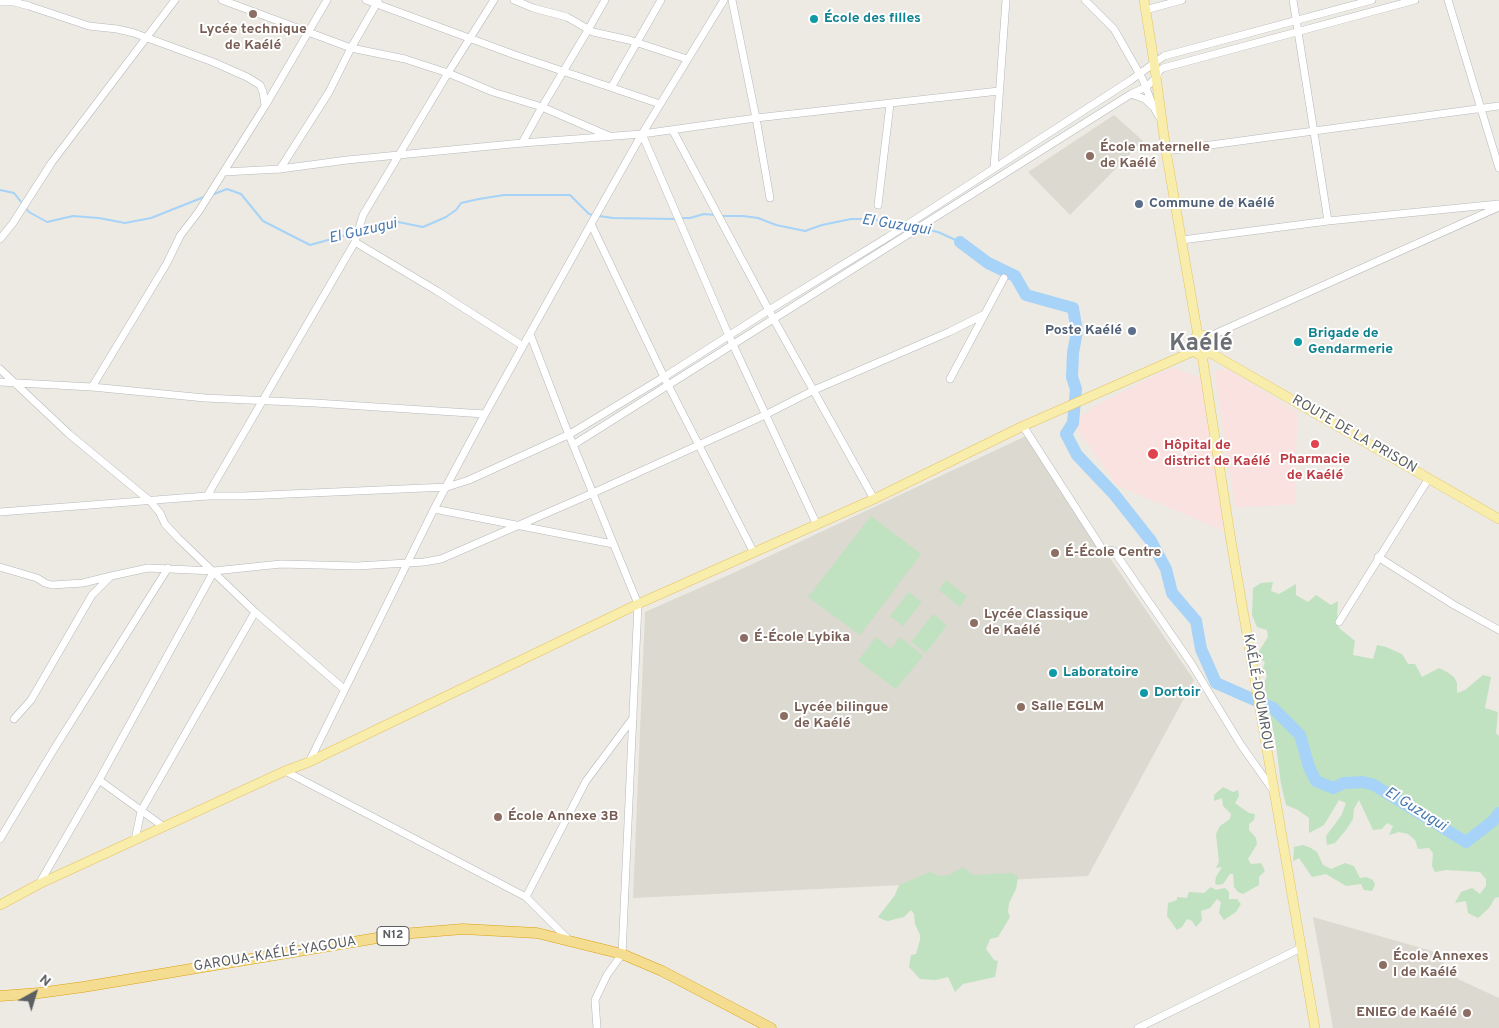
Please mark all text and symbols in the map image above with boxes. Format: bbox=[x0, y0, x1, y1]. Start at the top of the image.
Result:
marker: Lycée technique de Kaélé bbox=[247, 8, 259, 20]
place label: École des filles bbox=[824, 11, 921, 27]
marker: École des filles bbox=[808, 13, 820, 25]
place label: Lycée technique de Kaélé bbox=[199, 22, 307, 54]
place label: École maternelle de Kaélé bbox=[1100, 140, 1210, 172]
marker: École maternelle de Kaélé bbox=[1084, 150, 1096, 162]
place label: Commune de Kaélé bbox=[1149, 196, 1275, 212]
marker: Commune de Kaélé bbox=[1133, 198, 1145, 210]
water label: El Guzugui bbox=[860, 212, 932, 240]
water label: El Guzugui bbox=[327, 215, 399, 249]
place label: Poste Kaélé bbox=[1045, 323, 1122, 339]
marker: Poste Kaélé bbox=[1126, 325, 1138, 337]
place label: Brigade de Gendarmerie bbox=[1308, 326, 1393, 358]
district label: Kaélé bbox=[1169, 331, 1233, 359]
marker: Brigade de Gendarmerie bbox=[1292, 336, 1304, 348]
street label: ROUTE DE LA PRISON bbox=[1289, 392, 1419, 478]
place label: Hôpital de district de Kaélé bbox=[1164, 438, 1270, 471]
marker: Pharmacie de Kaélé bbox=[1309, 438, 1321, 450]
marker: Hôpital de district de Kaélé bbox=[1146, 447, 1160, 461]
place label: Pharmacie de Kaélé bbox=[1280, 452, 1350, 484]
place label: É-École Centre bbox=[1065, 545, 1161, 561]
marker: É-École Centre bbox=[1049, 547, 1061, 559]
place label: Lycée Classique de Kaélé bbox=[984, 607, 1088, 640]
marker: Lycée Classique de Kaélé bbox=[968, 617, 980, 629]
place label: É-École Lybika bbox=[754, 630, 850, 646]
marker: É-École Lybika bbox=[738, 632, 750, 644]
street label: KAÉLÉ-DOUMROU bbox=[1238, 633, 1276, 751]
place label: Laboratoire bbox=[1063, 665, 1139, 681]
marker: Laboratoire bbox=[1047, 667, 1059, 679]
place label: Dortoir bbox=[1154, 685, 1201, 701]
marker: Dortoir bbox=[1138, 687, 1150, 699]
place label: Salle EGLM bbox=[1031, 699, 1104, 715]
place label: Lycée bilingue de Kaélé bbox=[794, 700, 888, 732]
marker: Salle EGLM bbox=[1015, 701, 1027, 713]
marker: Lycée bilingue de Kaélé bbox=[778, 710, 790, 722]
water label: El Guzugui bbox=[1381, 784, 1449, 836]
place label: École Annexe 3B bbox=[508, 809, 618, 825]
marker: École Annexe 3B bbox=[492, 811, 504, 823]
road number: N12 bbox=[377, 926, 409, 946]
street label: GAROUA-KAÉLÉ-YAGOUA bbox=[192, 934, 358, 976]
place label: École Annexes I de Kaélé bbox=[1393, 949, 1489, 982]
marker: École Annexes I de Kaélé bbox=[1377, 959, 1389, 971]
north arrow bbox=[10, 968, 60, 1018]
text: N bbox=[35, 971, 54, 991]
place label: ENIEG de Kaélé bbox=[1356, 1005, 1457, 1021]
marker: ENIEG de Kaélé bbox=[1461, 1007, 1473, 1019]

